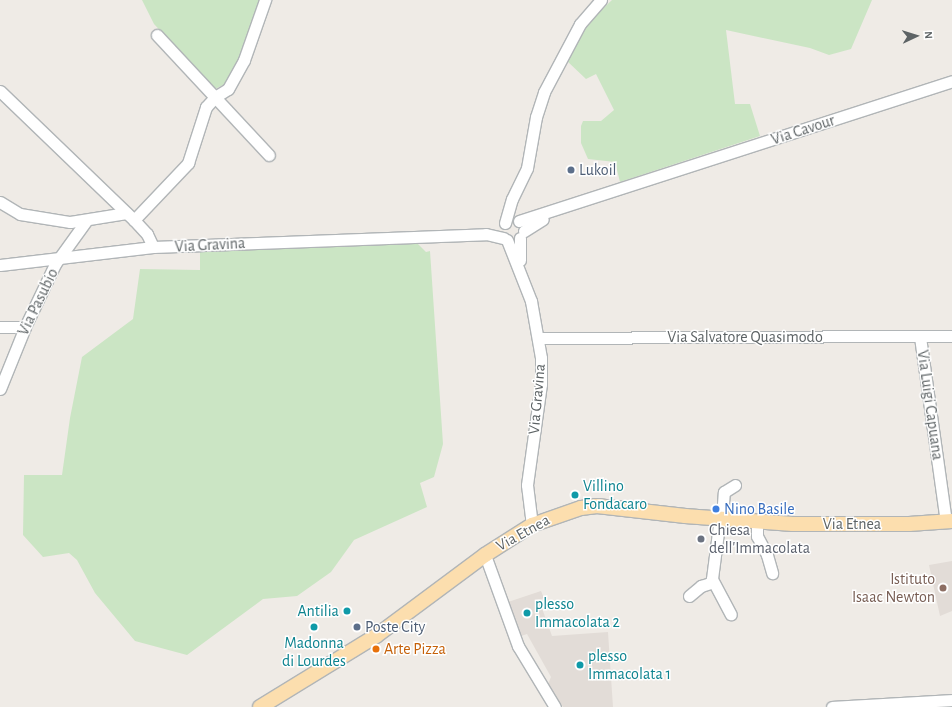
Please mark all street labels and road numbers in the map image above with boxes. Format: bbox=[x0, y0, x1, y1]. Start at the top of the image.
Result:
street label: Via Cavour bbox=[769, 111, 837, 149]
street label: Via Gravina bbox=[174, 234, 246, 256]
street label: Via Pasubio bbox=[14, 265, 62, 339]
street label: Via Salvatore Quasimodo bbox=[667, 327, 823, 347]
street label: Via Luigi Capuana bbox=[913, 349, 947, 461]
street label: Via Gravina bbox=[524, 363, 550, 435]
street label: Via Etnea bbox=[493, 510, 553, 556]
street label: Via Etnea bbox=[823, 514, 881, 534]

